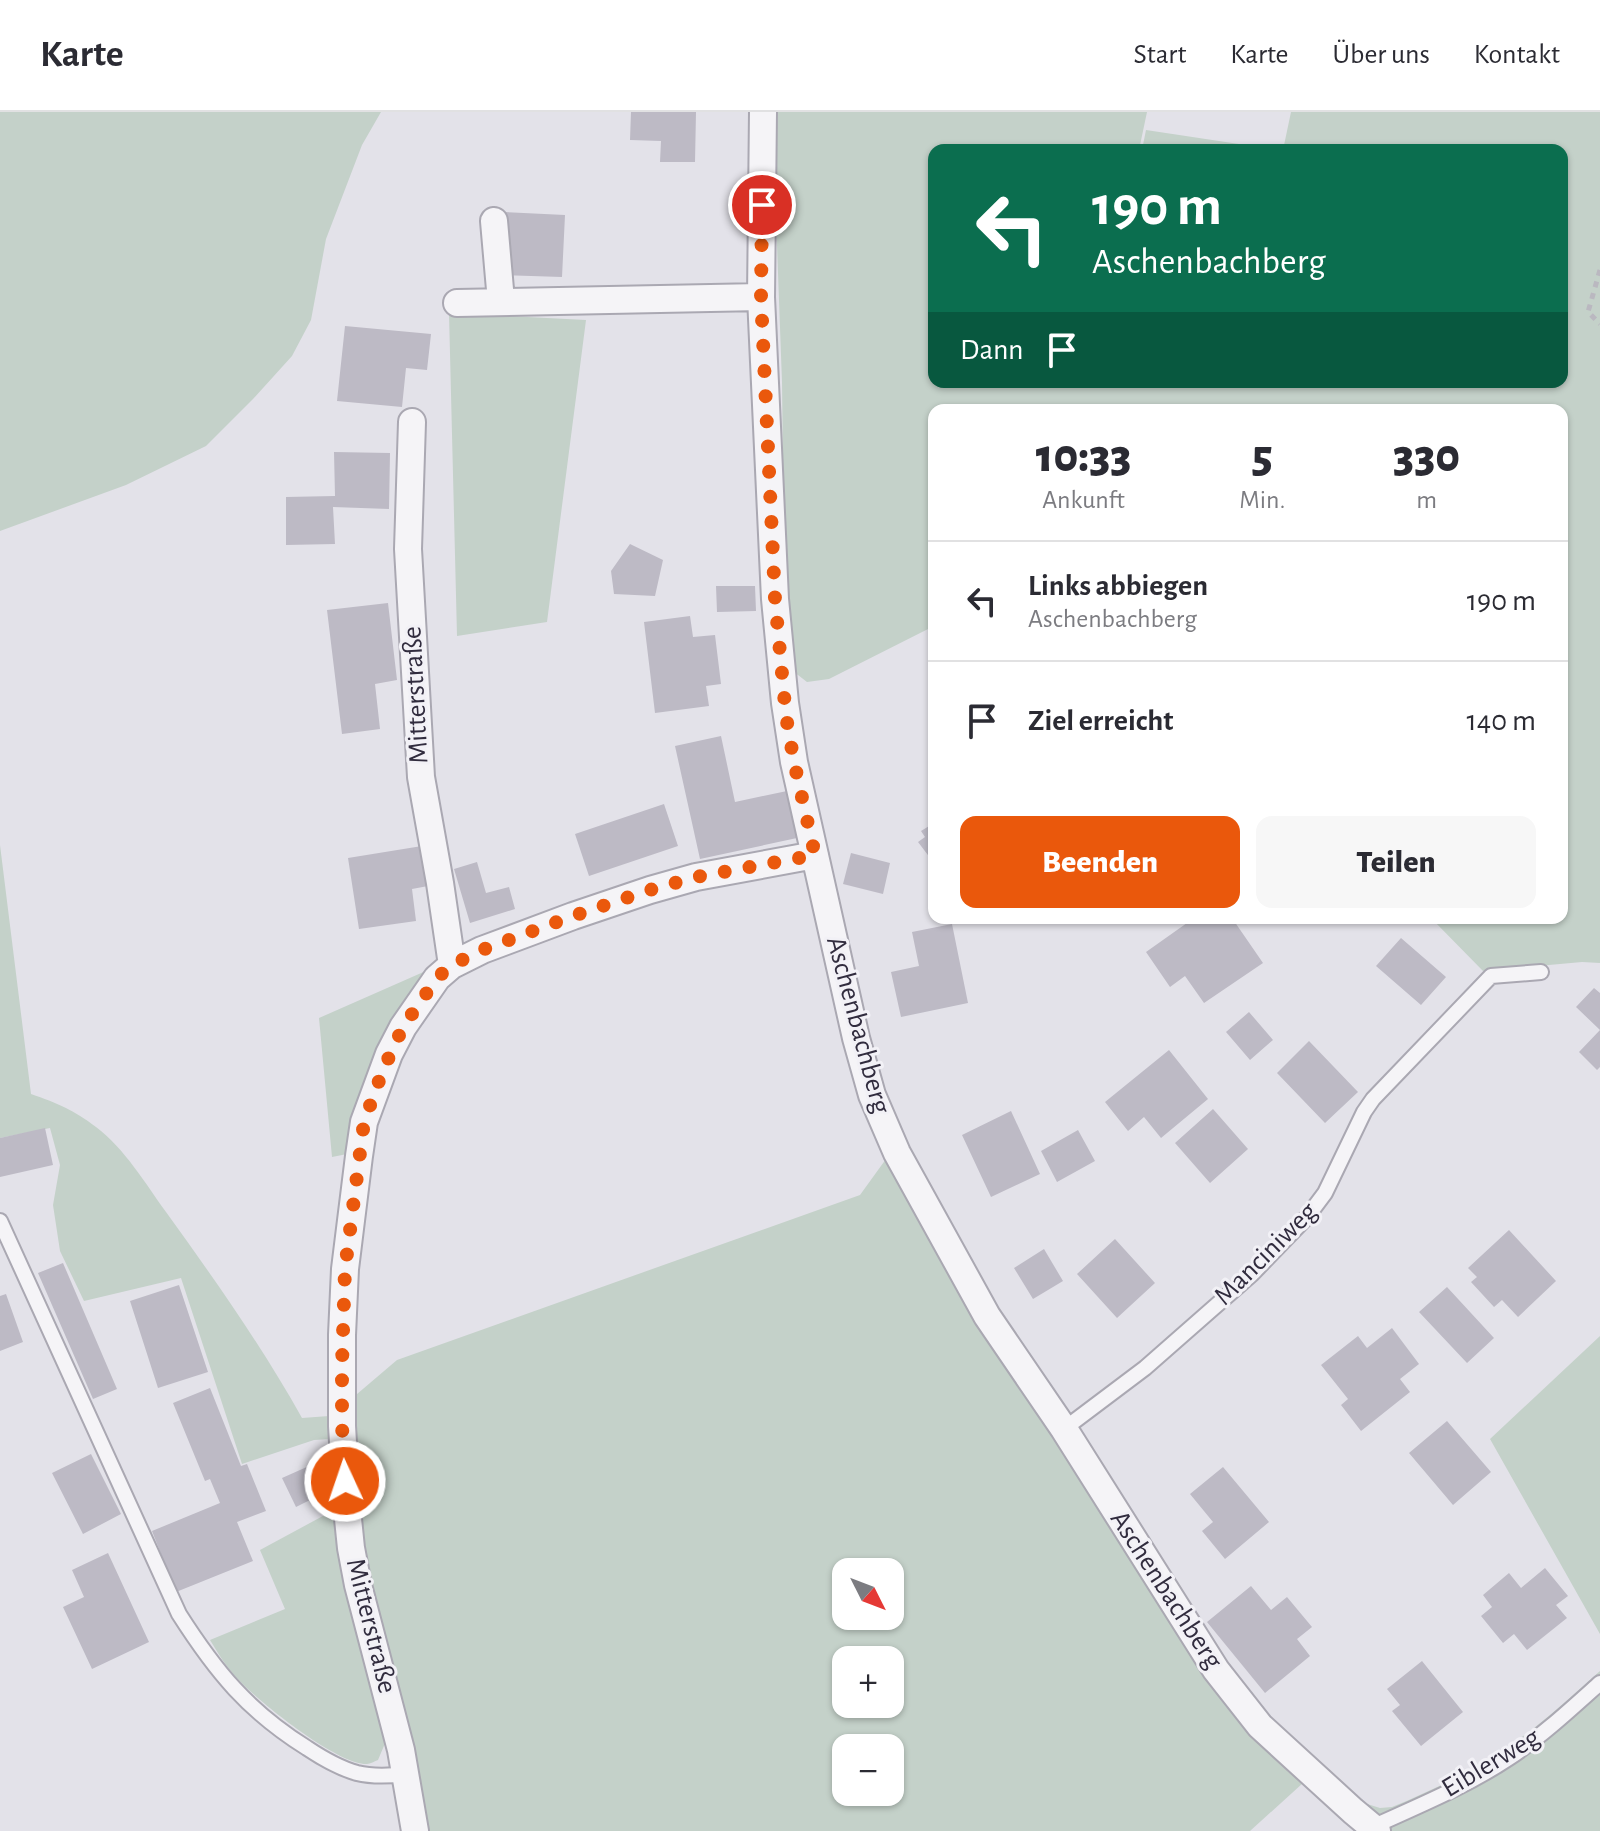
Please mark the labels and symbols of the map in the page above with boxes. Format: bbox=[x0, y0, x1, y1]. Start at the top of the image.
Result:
pin bbox=[728, 171, 796, 239]
street label: Mitterstraße bbox=[398, 626, 434, 764]
street label: Aschenbachberg bbox=[821, 934, 895, 1117]
street label: Manciniweg bbox=[1209, 1197, 1323, 1311]
position arrow bbox=[303, 1439, 387, 1523]
street label: Aschenbachberg bbox=[1105, 1506, 1227, 1674]
street label: Mitterstraße bbox=[341, 1556, 401, 1696]
north arrow bbox=[832, 1558, 904, 1630]
street label: Eiblerweg bbox=[1437, 1723, 1545, 1803]

